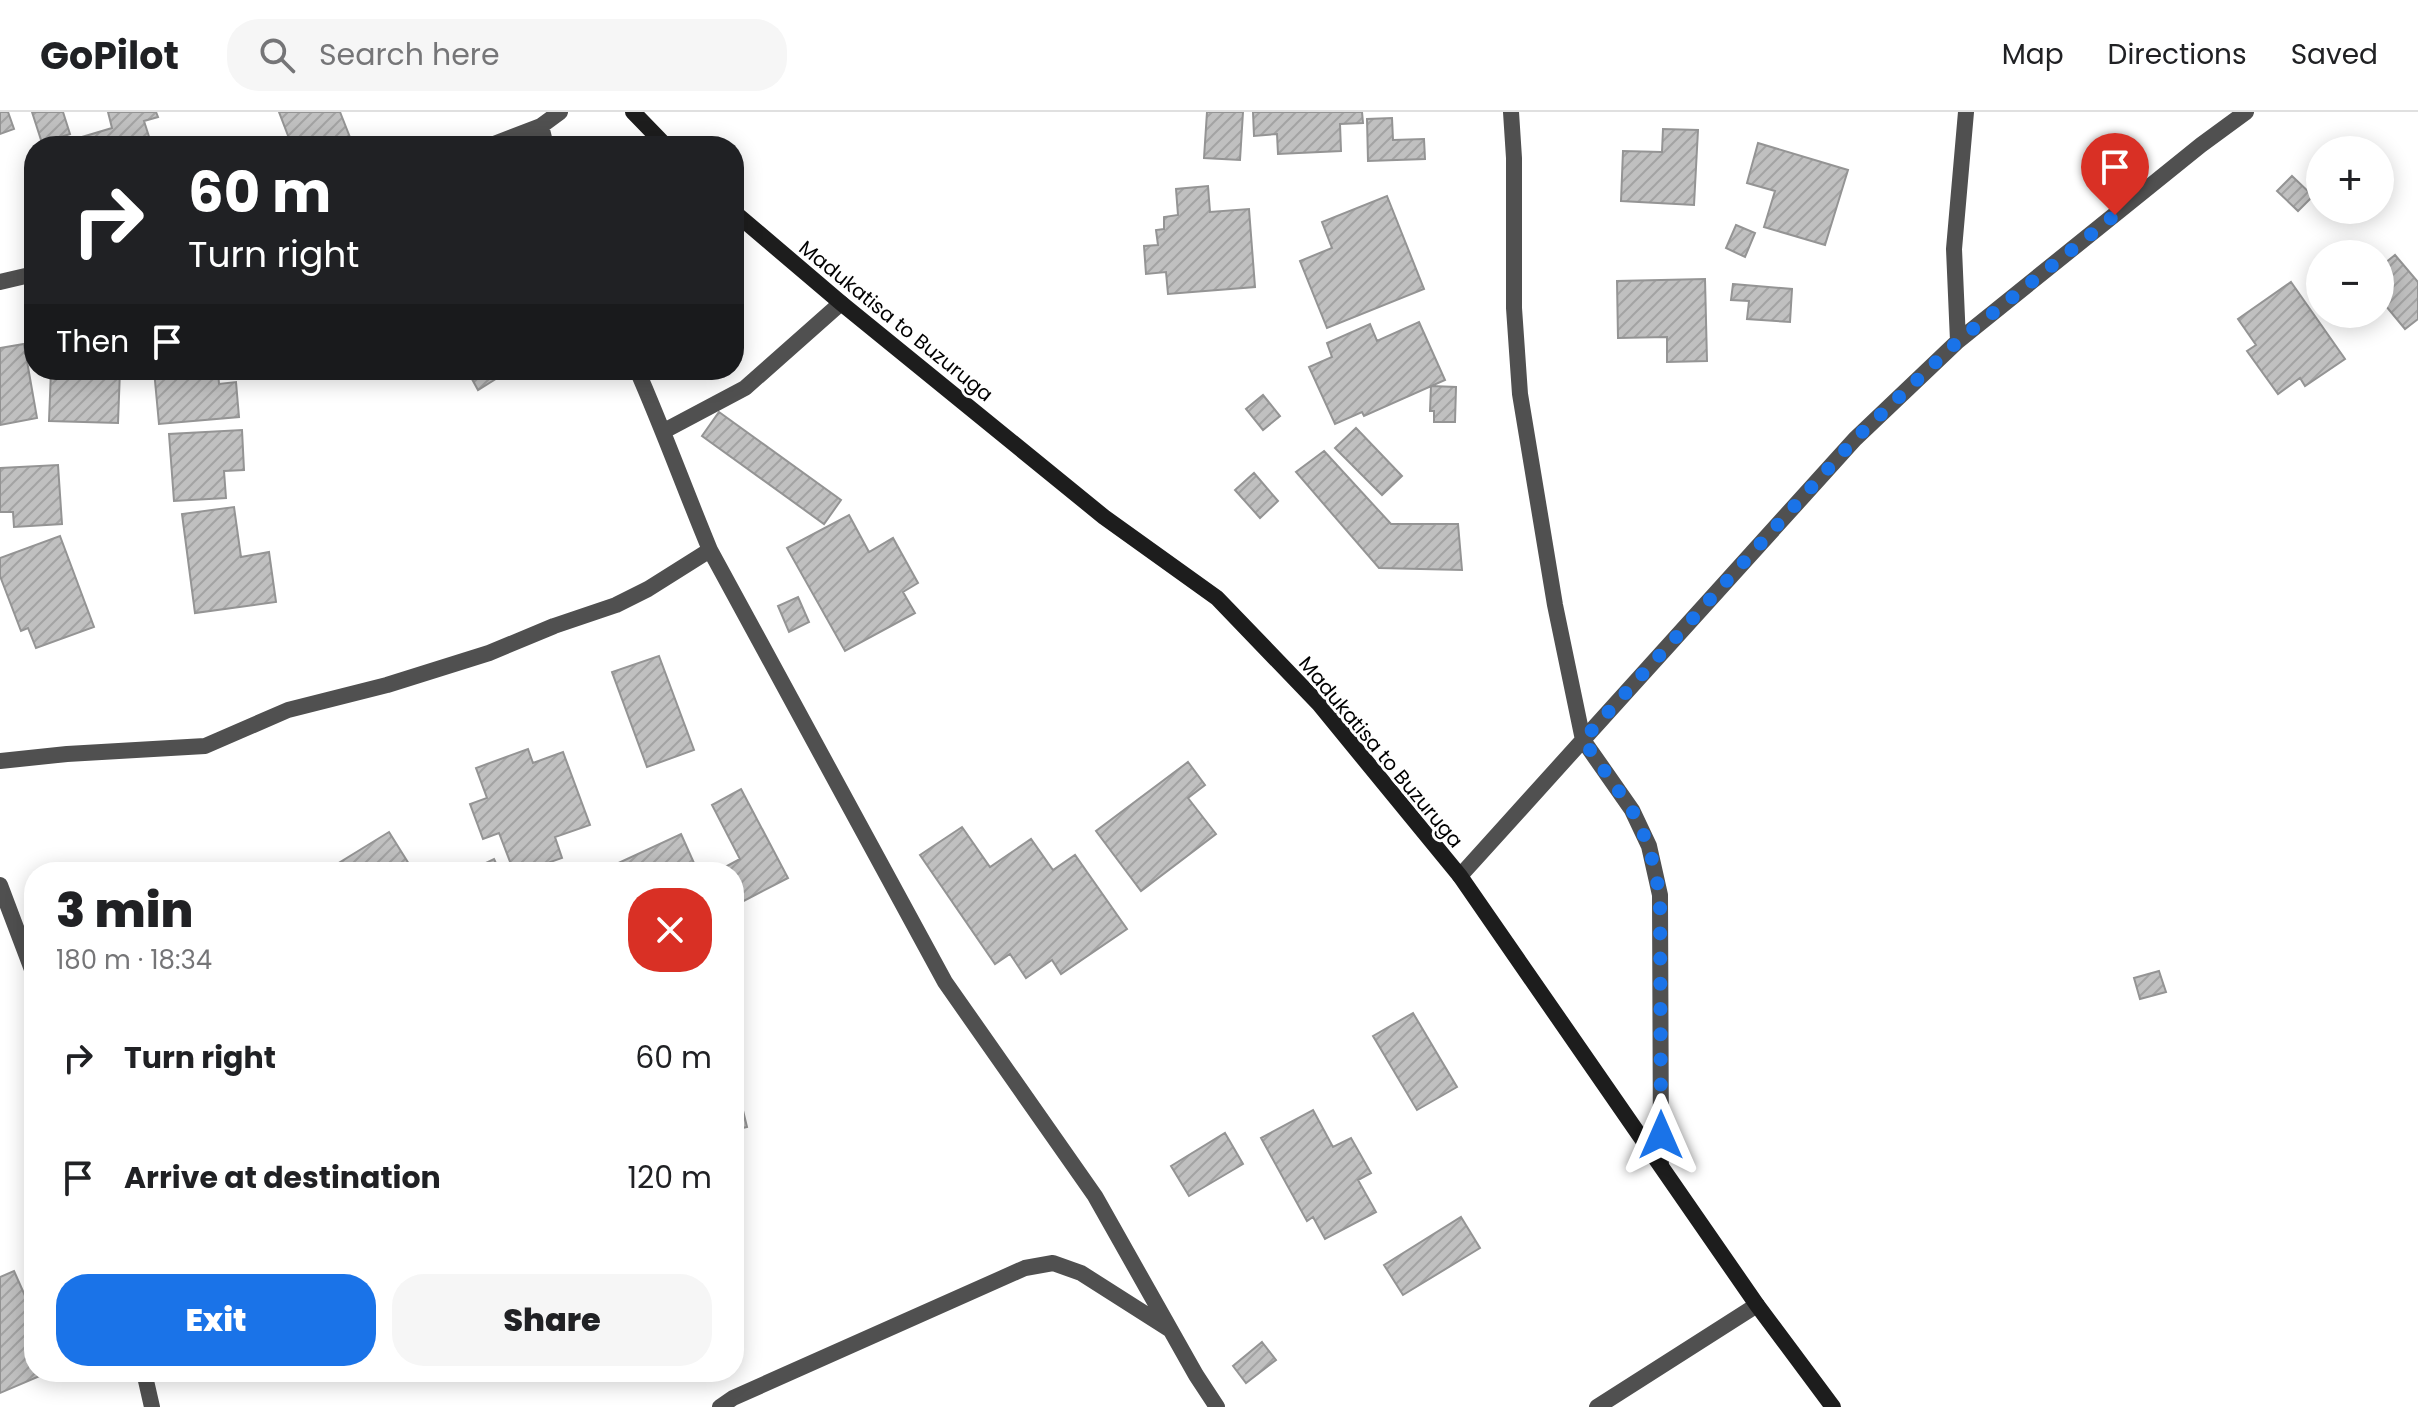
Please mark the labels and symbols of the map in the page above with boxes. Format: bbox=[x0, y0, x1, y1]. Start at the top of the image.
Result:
pin bbox=[2081, 133, 2149, 215]
street label: Madukatisa to Buzuruga bbox=[793, 234, 999, 408]
street label: Madukatisa to Buzuruga bbox=[1292, 650, 1470, 854]
position arrow bbox=[1619, 1093, 1703, 1177]

